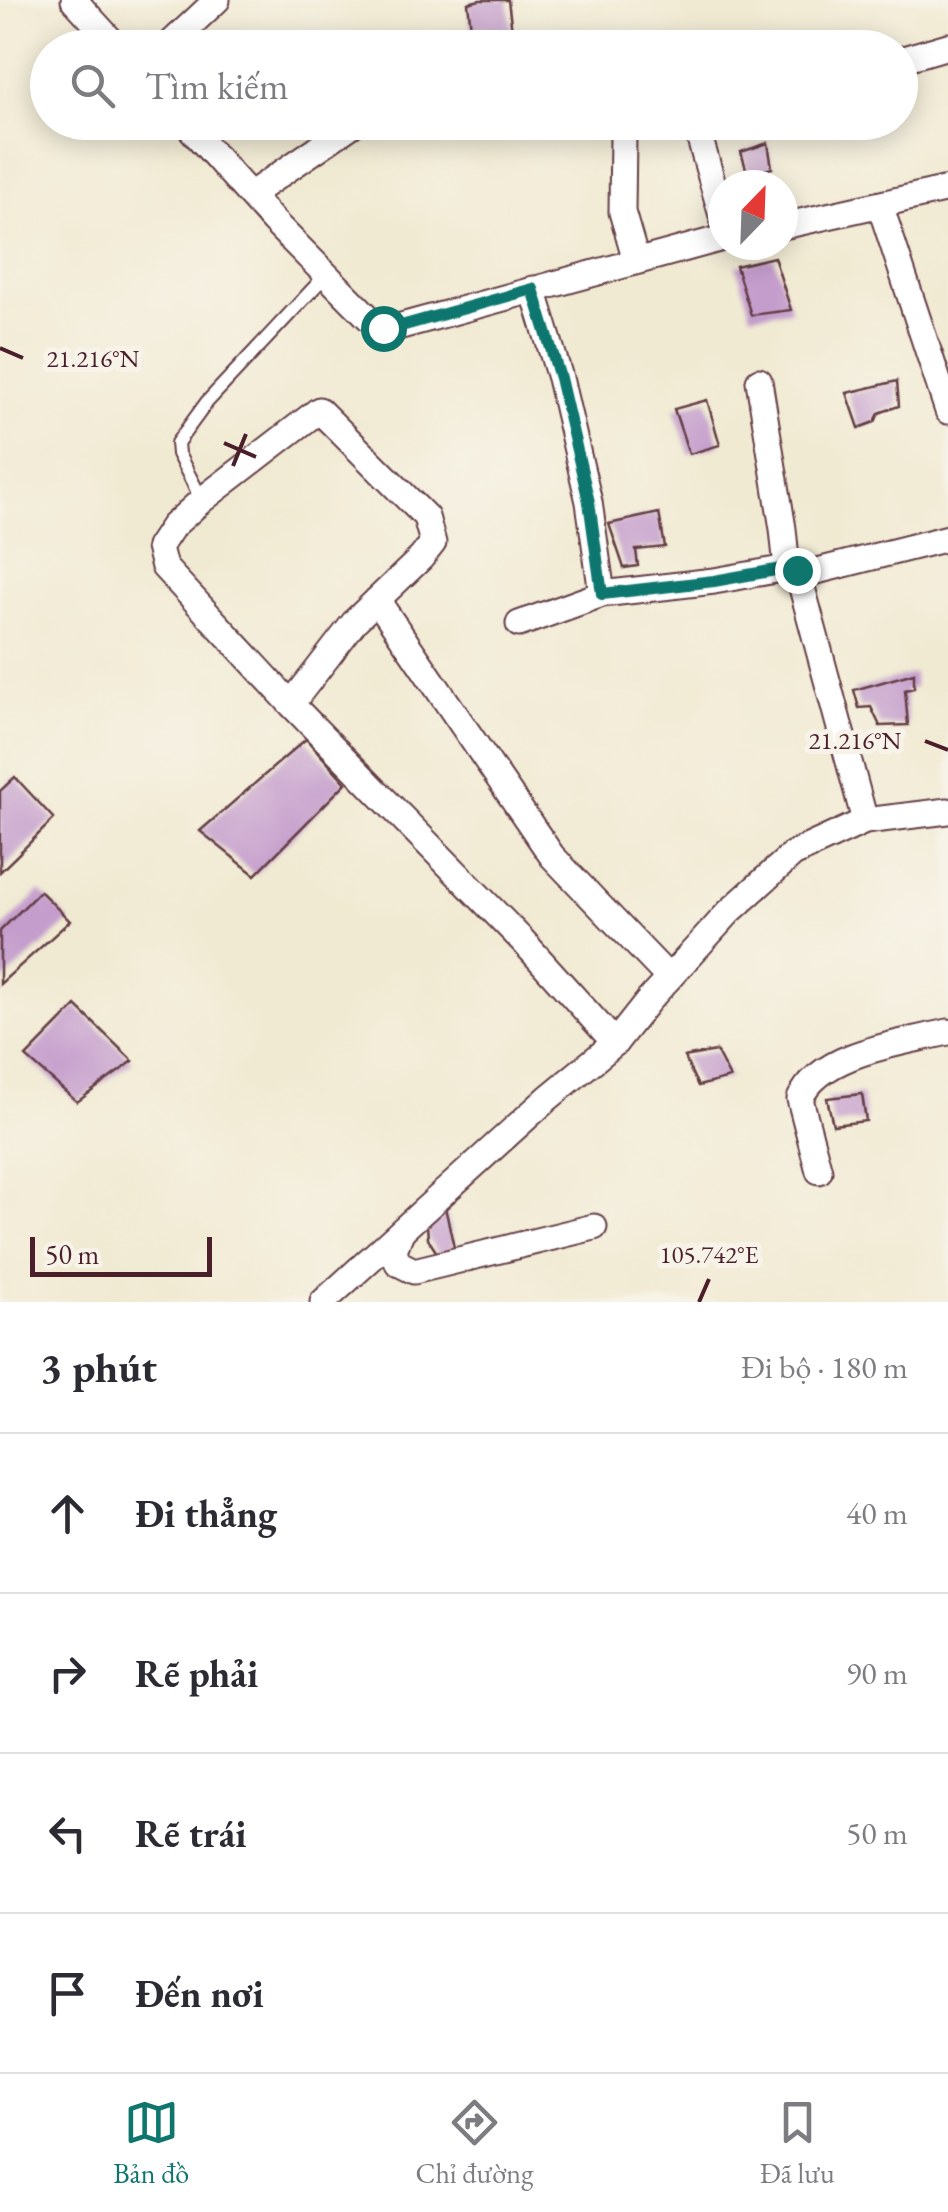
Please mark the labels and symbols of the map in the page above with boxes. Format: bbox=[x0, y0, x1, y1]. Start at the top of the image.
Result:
north arrow bbox=[708, 170, 798, 260]
route start bbox=[361, 306, 407, 352]
text: 21.216°N bbox=[47, 342, 140, 374]
route end bbox=[775, 548, 821, 594]
text: 21.216°N bbox=[809, 724, 902, 756]
scale bar bbox=[30, 1232, 212, 1276]
text: 105.742°E bbox=[659, 1238, 759, 1270]

